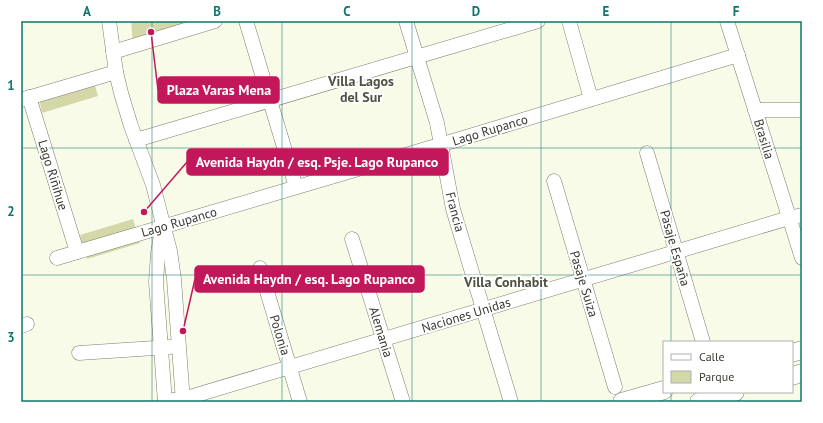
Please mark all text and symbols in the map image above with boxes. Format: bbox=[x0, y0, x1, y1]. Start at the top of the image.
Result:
text: A bbox=[83, 3, 91, 20]
text: B bbox=[213, 3, 221, 20]
text: C bbox=[343, 3, 351, 20]
text: D bbox=[472, 3, 480, 20]
text: E bbox=[603, 3, 610, 20]
text: F bbox=[733, 3, 740, 20]
district label: Villa Lagos del Sur bbox=[327, 72, 394, 106]
text: 1 bbox=[7, 77, 15, 94]
callout: Plaza Varas Mena bbox=[158, 77, 279, 103]
text: Plaza Varas Mena bbox=[167, 81, 271, 99]
street label: Lago Rupanco bbox=[450, 110, 530, 150]
street label: Brasilia bbox=[750, 117, 778, 161]
street label: Lago Riñihue bbox=[34, 138, 72, 212]
callout: Avenida Haydn / esq. Psje. Lago Rupanco bbox=[187, 149, 448, 175]
text: Avenida Haydn / esq. Psje. Lago Rupanco bbox=[196, 153, 439, 171]
street label: Francia bbox=[442, 190, 468, 234]
text: 2 bbox=[7, 203, 15, 220]
street label: Lago Rupanco bbox=[139, 203, 219, 241]
street label: Pasaje España bbox=[656, 208, 694, 288]
street label: Pasaje Suiza bbox=[566, 249, 602, 319]
callout: Avenida Haydn / esq. Lago Rupanco bbox=[195, 266, 424, 292]
text: Avenida Haydn / esq. Lago Rupanco bbox=[203, 270, 416, 288]
district label: Villa Conhabit bbox=[463, 273, 548, 291]
street label: Naciones Unidas bbox=[419, 293, 513, 337]
street label: Alemania bbox=[365, 305, 397, 359]
street label: Polonia bbox=[266, 313, 294, 357]
text: 3 bbox=[7, 329, 15, 346]
legend bbox=[663, 341, 793, 393]
text: Calle bbox=[699, 349, 725, 364]
text: Parque bbox=[699, 369, 734, 384]

